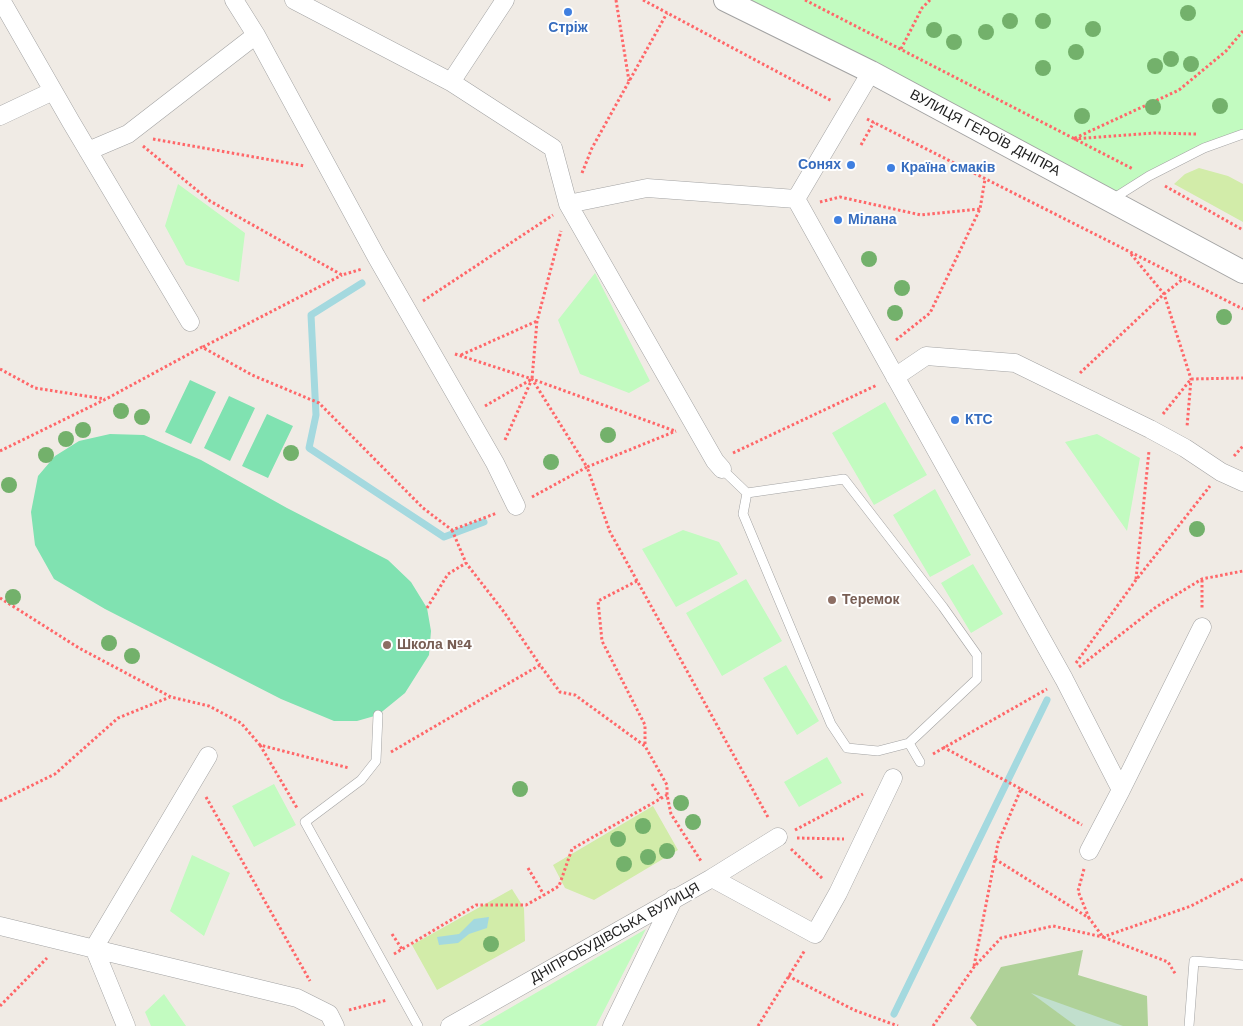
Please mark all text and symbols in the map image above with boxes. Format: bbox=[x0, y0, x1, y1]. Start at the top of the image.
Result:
marker: Стріж bbox=[562, 6, 574, 18]
place label: Стріж bbox=[548, 20, 588, 36]
street label: ВУЛИЦЯ ГЕРОЇВ ДНІПРА bbox=[907, 86, 1063, 180]
place label: Сонях bbox=[798, 157, 841, 173]
marker: Сонях bbox=[845, 159, 857, 171]
place label: Країна смаків bbox=[901, 160, 995, 176]
marker: Країна смаків bbox=[885, 162, 897, 174]
place label: Мілана bbox=[848, 212, 896, 228]
marker: Мілана bbox=[832, 214, 844, 226]
place label: КТС bbox=[965, 412, 993, 428]
marker: КТС bbox=[949, 414, 961, 426]
place label: Теремок bbox=[842, 592, 900, 608]
marker: Теремок bbox=[826, 594, 838, 606]
place label: Школа №4 bbox=[397, 637, 472, 653]
marker: Школа №4 bbox=[381, 639, 393, 651]
street label: ДНІПРОБУДІВСЬКА ВУЛИЦЯ bbox=[527, 879, 703, 987]

